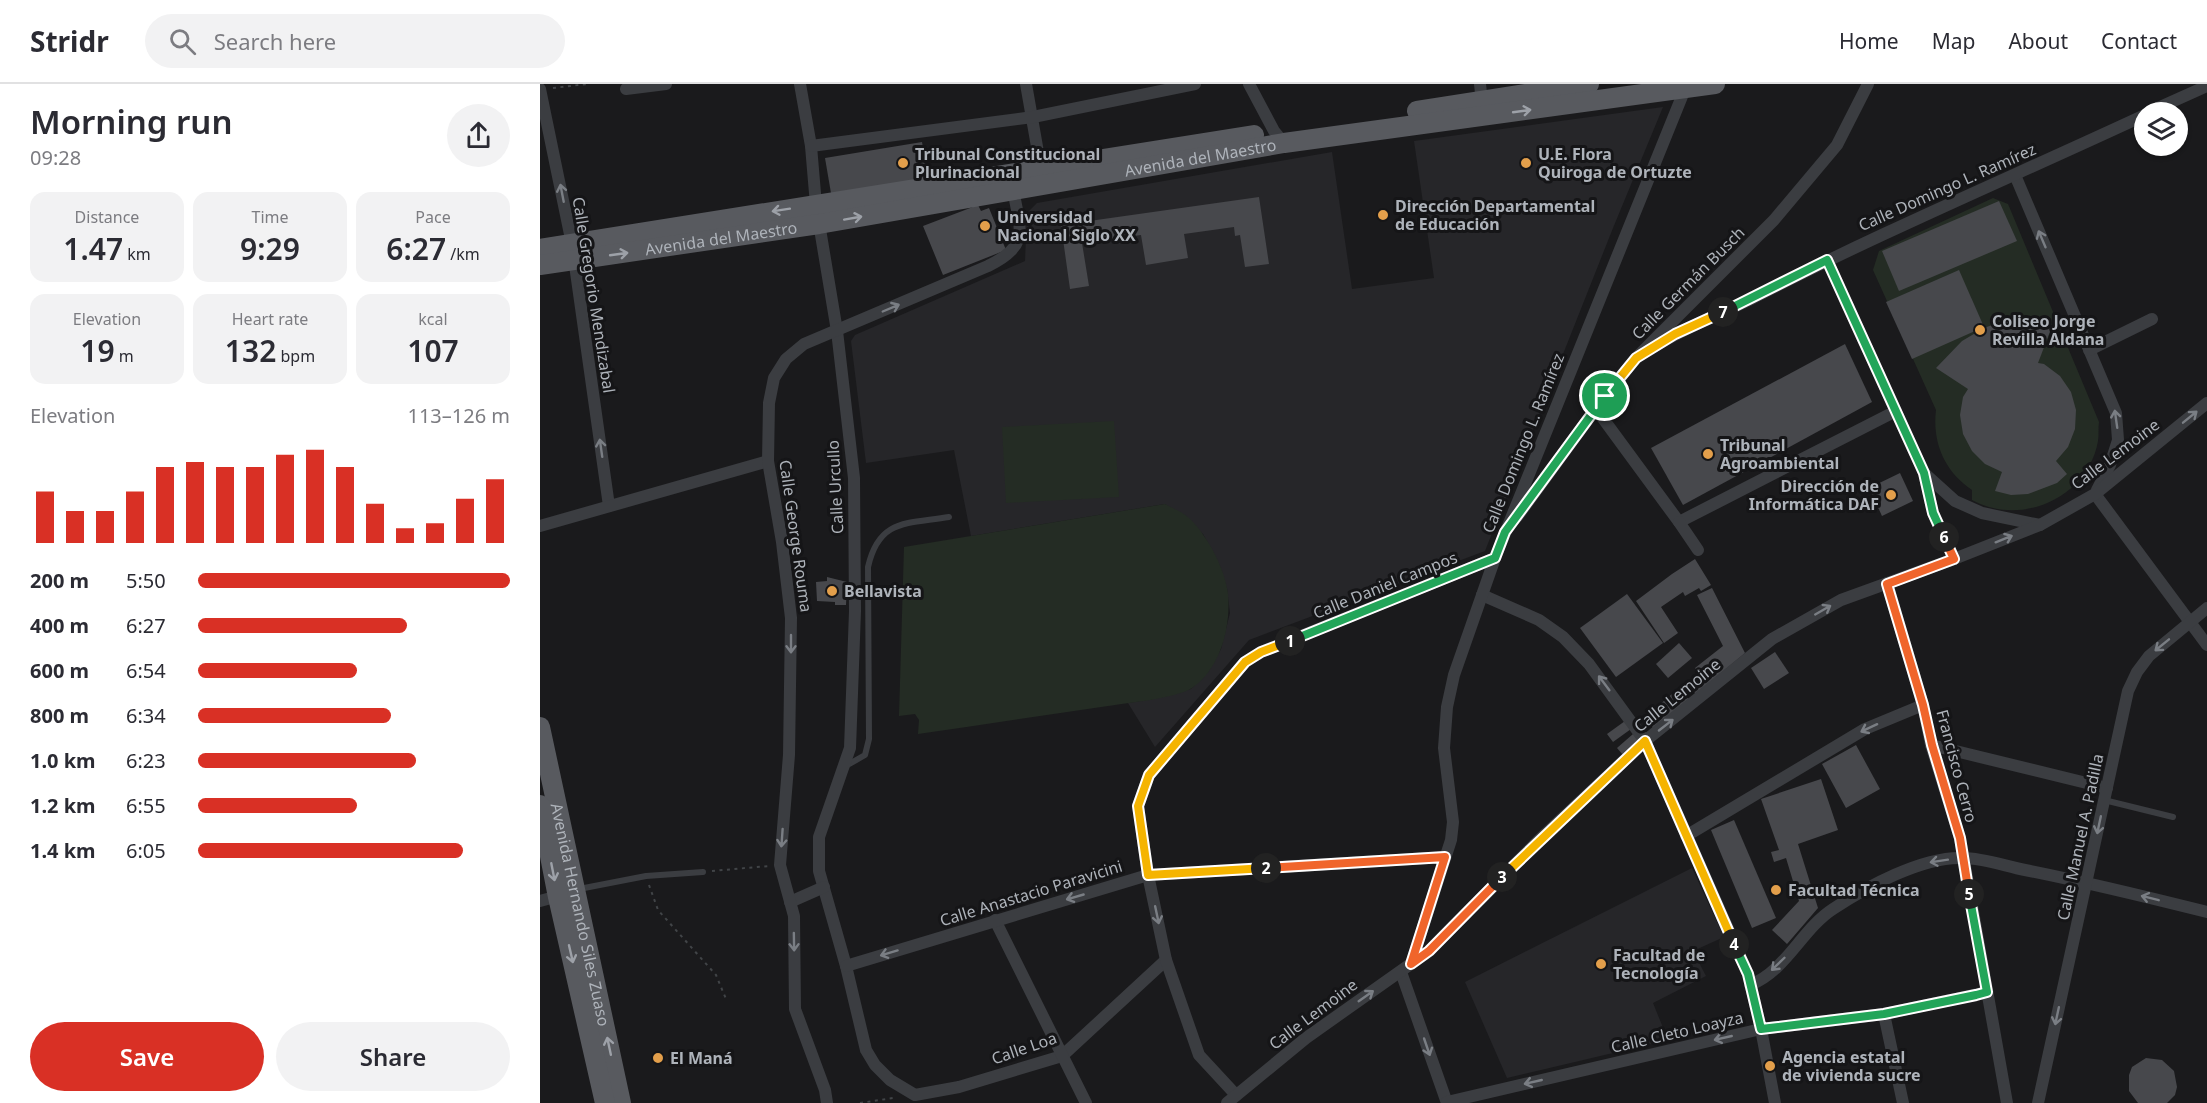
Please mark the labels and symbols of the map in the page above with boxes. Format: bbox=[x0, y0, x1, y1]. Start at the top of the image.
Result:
one-way arrow bbox=[1512, 105, 1532, 116]
street label: Avenida del Maestro bbox=[1123, 134, 1278, 182]
street label: Calle Domingo L. Ramírez bbox=[1855, 138, 2039, 236]
place label: Tribunal Constitucional Plurinacional bbox=[915, 143, 1100, 183]
place label: U.E. Flora Quiroga de Ortuzte bbox=[1538, 143, 1692, 183]
marker: Tribunal Constitucional Plurinacional bbox=[896, 156, 910, 170]
marker: U.E. Flora Quiroga de Ortuzte bbox=[1519, 156, 1533, 170]
one-way arrow bbox=[556, 184, 567, 204]
street label: Calle Gregorio Mendizabal bbox=[568, 195, 620, 395]
place label: Dirección Departamental de Educación bbox=[1395, 195, 1595, 235]
one-way arrow bbox=[772, 205, 792, 216]
place label: Universidad Nacional Siglo XX bbox=[997, 206, 1136, 246]
marker: Dirección Departamental de Educación bbox=[1376, 208, 1390, 222]
one-way arrow bbox=[843, 212, 862, 223]
street label: Avenida del Maestro bbox=[643, 216, 799, 260]
marker: Universidad Nacional Siglo XX bbox=[978, 219, 992, 233]
street label: Calle Germán Busch bbox=[1627, 222, 1749, 344]
one-way arrow bbox=[2036, 230, 2047, 249]
one-way arrow bbox=[608, 248, 628, 259]
pin: 7 bbox=[1708, 297, 1738, 327]
one-way arrow bbox=[881, 302, 900, 313]
place label: Coliseo Jorge Revilla Aldana bbox=[1992, 310, 2104, 350]
marker: Coliseo Jorge Revilla Aldana bbox=[1973, 323, 1987, 337]
street label: Calle Domingo L. Ramírez bbox=[1477, 350, 1569, 536]
pin bbox=[1579, 370, 1630, 421]
one-way arrow bbox=[2110, 410, 2121, 430]
one-way arrow bbox=[2181, 411, 2197, 424]
street label: Calle Lemoine bbox=[2066, 413, 2164, 495]
place label: Tribunal Agroambiental bbox=[1720, 434, 1839, 474]
one-way arrow bbox=[595, 439, 606, 459]
street label: Calle Urcullo bbox=[822, 439, 848, 535]
marker: Tribunal Agroambiental bbox=[1701, 447, 1715, 461]
street label: Calle George Rouma bbox=[774, 458, 818, 614]
place label: Dirección de Informática DAF bbox=[1749, 475, 1879, 515]
marker: Dirección de Informática DAF bbox=[1884, 488, 1898, 502]
pin: 6 bbox=[1929, 522, 1959, 552]
one-way arrow bbox=[1995, 533, 2013, 544]
street label: Calle Daniel Campos bbox=[1310, 546, 1460, 624]
place label: Bellavista bbox=[844, 580, 922, 602]
marker: Bellavista bbox=[825, 584, 839, 598]
one-way arrow bbox=[1814, 604, 1831, 616]
pin: 1 bbox=[1275, 626, 1305, 656]
one-way arrow bbox=[785, 633, 797, 653]
one-way arrow bbox=[2154, 639, 2170, 652]
street label: Calle Lemoine bbox=[1629, 653, 1725, 737]
one-way arrow bbox=[1597, 676, 1610, 692]
street label: Francisco Cerro bbox=[1931, 707, 1983, 825]
one-way arrow bbox=[1658, 718, 1674, 731]
one-way arrow bbox=[1861, 723, 1879, 734]
street label: Calle Manuel A. Padilla bbox=[2052, 752, 2108, 922]
street label: Avenida Hernando Siles Zuaso bbox=[546, 801, 615, 1028]
one-way arrow bbox=[2093, 815, 2104, 834]
one-way arrow bbox=[777, 828, 788, 848]
pin: 2 bbox=[1251, 853, 1281, 883]
street label: Calle Anastacio Paravicini bbox=[937, 855, 1125, 931]
one-way arrow bbox=[1929, 856, 1949, 867]
one-way arrow bbox=[548, 861, 559, 881]
pin: 3 bbox=[1487, 862, 1517, 892]
place label: Facultad Técnica bbox=[1788, 879, 1920, 901]
pin: 5 bbox=[1954, 879, 1984, 909]
marker: Facultad Técnica bbox=[1769, 883, 1783, 897]
one-way arrow bbox=[1066, 891, 1085, 903]
one-way arrow bbox=[2141, 891, 2160, 903]
one-way arrow bbox=[1151, 906, 1163, 925]
pin: 4 bbox=[1719, 929, 1749, 959]
one-way arrow bbox=[788, 932, 800, 952]
place label: Facultad de Tecnología bbox=[1613, 944, 1705, 984]
one-way arrow bbox=[566, 945, 578, 964]
one-way arrow bbox=[880, 948, 899, 959]
marker: Facultad de Tecnología bbox=[1594, 957, 1608, 971]
one-way arrow bbox=[1771, 957, 1786, 972]
street label: Calle Lemoine bbox=[1264, 973, 1362, 1055]
one-way arrow bbox=[1358, 989, 1374, 1002]
street label: Calle Cleto Loayza bbox=[1609, 1006, 1745, 1058]
one-way arrow bbox=[2051, 1006, 2063, 1025]
street label: Calle Loa bbox=[988, 1027, 1060, 1069]
one-way arrow bbox=[1714, 1033, 1733, 1045]
one-way arrow bbox=[603, 1037, 614, 1056]
one-way arrow bbox=[1423, 1037, 1434, 1056]
place label: Agencia estatal de vivienda sucre bbox=[1782, 1046, 1921, 1086]
place label: El Maná bbox=[670, 1047, 733, 1069]
marker: El Maná bbox=[651, 1051, 665, 1065]
marker: Agencia estatal de vivienda sucre bbox=[1763, 1059, 1777, 1073]
one-way arrow bbox=[1524, 1077, 1543, 1089]

